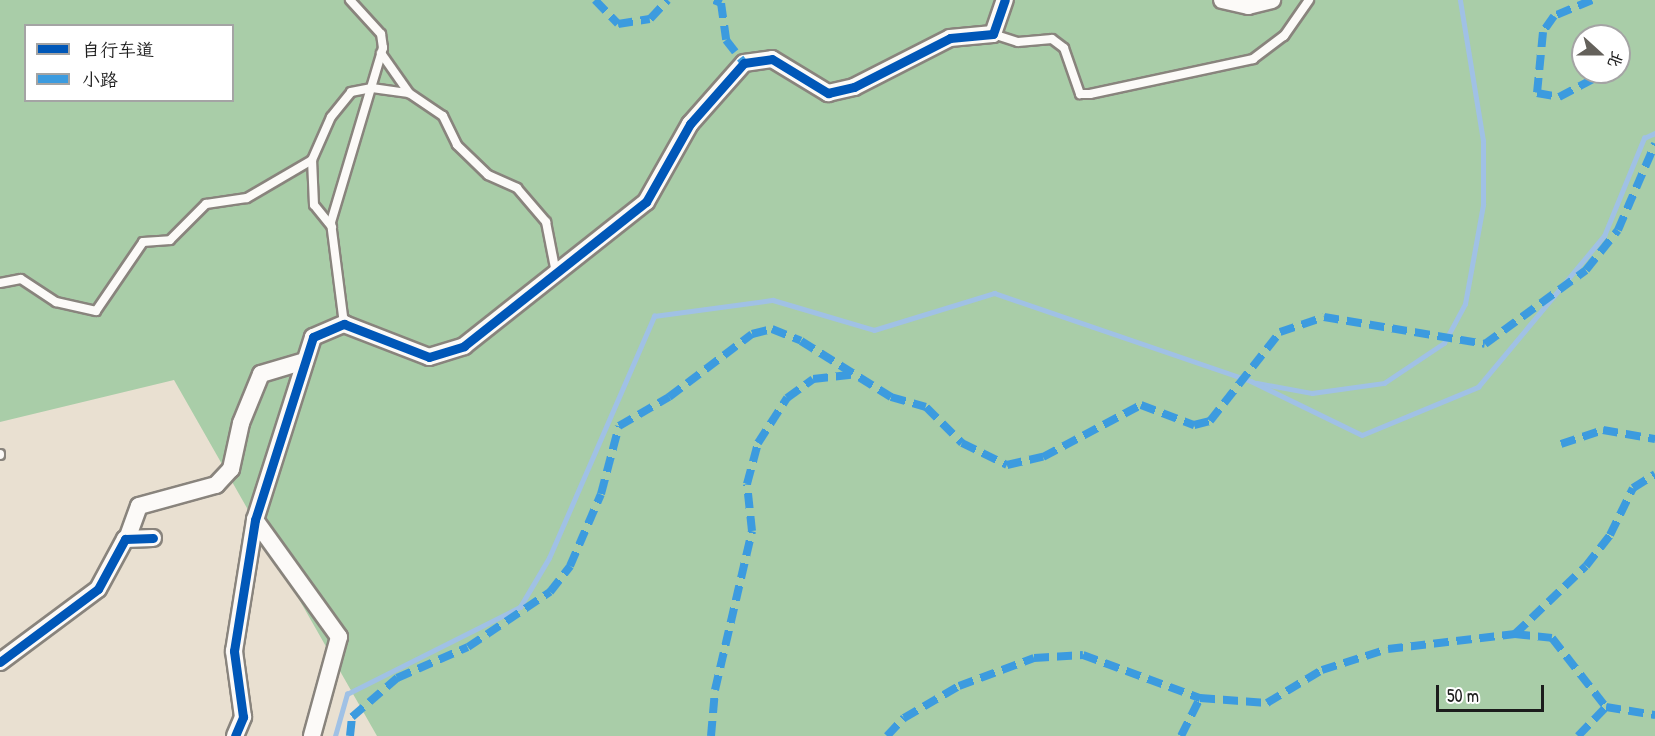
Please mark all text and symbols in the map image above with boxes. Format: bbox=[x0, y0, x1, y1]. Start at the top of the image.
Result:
legend bbox=[24, 24, 234, 102]
north arrow bbox=[1571, 24, 1631, 84]
text: 自行车道 bbox=[82, 37, 154, 62]
text: 北 bbox=[1603, 48, 1629, 71]
text: 小路 bbox=[82, 67, 118, 92]
scale bar bbox=[1439, 673, 1547, 711]
text: 50 m bbox=[1447, 683, 1479, 708]

